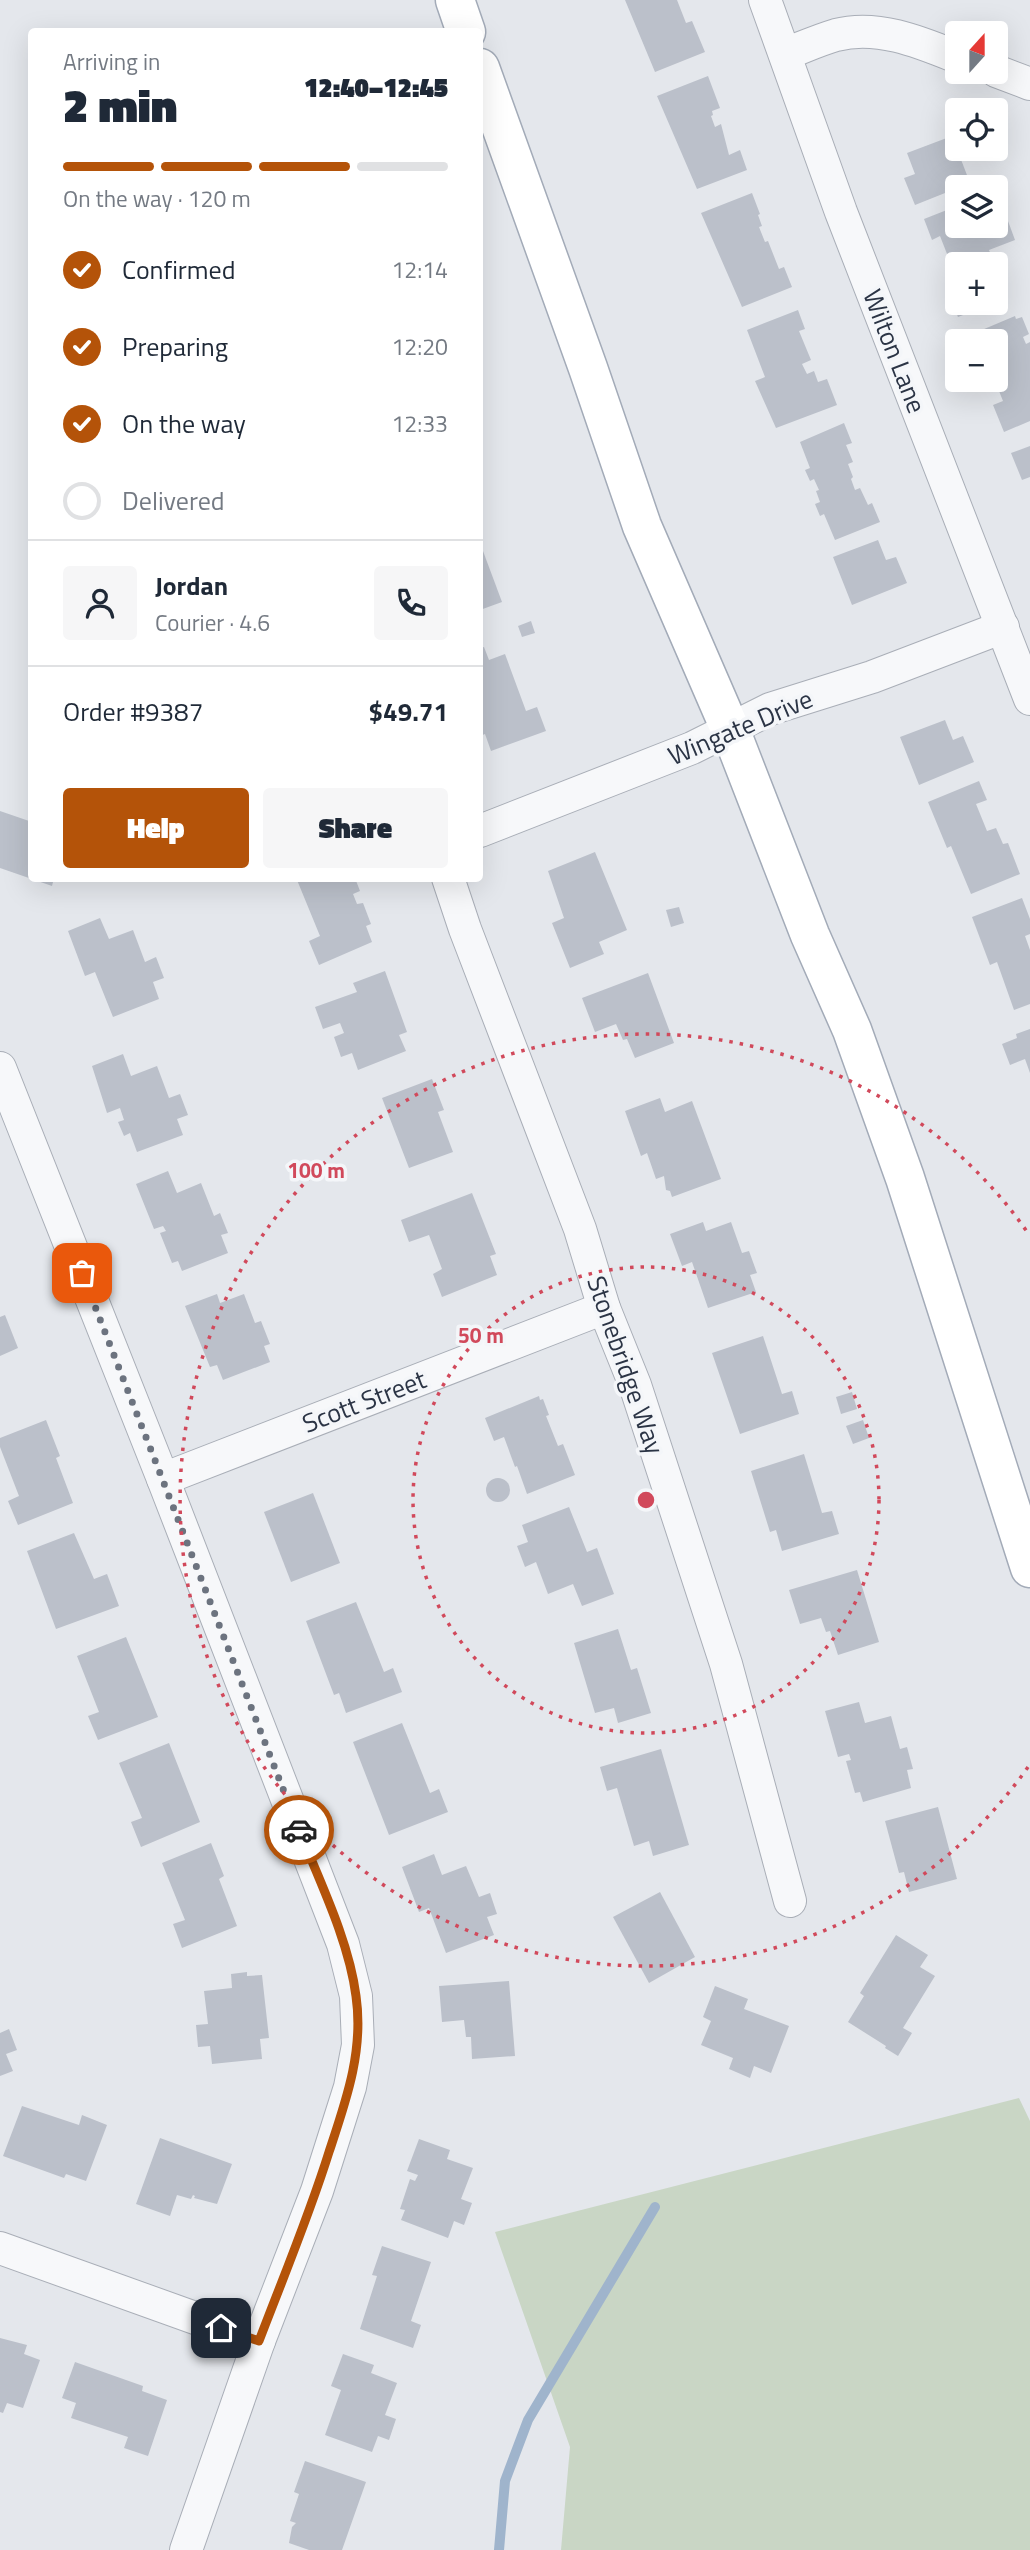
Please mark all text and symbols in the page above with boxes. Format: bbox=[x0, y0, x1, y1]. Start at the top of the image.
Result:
north arrow bbox=[945, 21, 1008, 84]
map controls bbox=[945, 21, 1008, 392]
text: Arriving in bbox=[63, 44, 160, 79]
text: 12:40–12:45 bbox=[304, 68, 448, 107]
text: 2 min bbox=[63, 70, 177, 140]
button: locate bbox=[945, 98, 1008, 161]
button: layers bbox=[945, 175, 1008, 238]
text: On the way · 120 m bbox=[63, 181, 251, 216]
text: Confirmed bbox=[122, 250, 236, 289]
icon: check bbox=[63, 251, 101, 289]
text: 12:14 bbox=[391, 252, 448, 287]
button: + bbox=[945, 252, 1008, 315]
street label: Wilton Lane bbox=[854, 283, 936, 419]
text: Preparing bbox=[122, 327, 228, 366]
icon: check bbox=[63, 328, 101, 366]
text: 12:20 bbox=[391, 329, 448, 364]
button: − bbox=[945, 329, 1008, 392]
text: On the way bbox=[122, 404, 246, 443]
icon: check bbox=[63, 405, 101, 443]
text: 12:33 bbox=[391, 406, 448, 441]
text: Delivered bbox=[122, 481, 225, 520]
button: person bbox=[63, 566, 137, 640]
text: Jordan bbox=[155, 566, 228, 605]
button: phone bbox=[374, 566, 448, 640]
text: Courier · 4.6 bbox=[155, 605, 270, 640]
street label: Wingate Drive bbox=[662, 679, 818, 775]
text: Order #9387 bbox=[63, 692, 203, 731]
text: $49.71 bbox=[369, 692, 448, 731]
button: Help bbox=[63, 788, 249, 868]
button: Share bbox=[263, 788, 448, 868]
text: 100 m bbox=[287, 1154, 345, 1186]
pin bbox=[52, 1243, 112, 1303]
icon: bag bbox=[63, 1254, 101, 1292]
street label: Stonebridge Way bbox=[577, 1271, 675, 1459]
text: 50 m bbox=[458, 1319, 504, 1351]
street label: Scott Street bbox=[296, 1360, 432, 1442]
centre of rings bbox=[634, 1488, 658, 1512]
courier bbox=[264, 1795, 334, 1865]
icon: car bbox=[280, 1811, 318, 1849]
pin bbox=[191, 2298, 251, 2358]
icon: home bbox=[202, 2309, 240, 2347]

